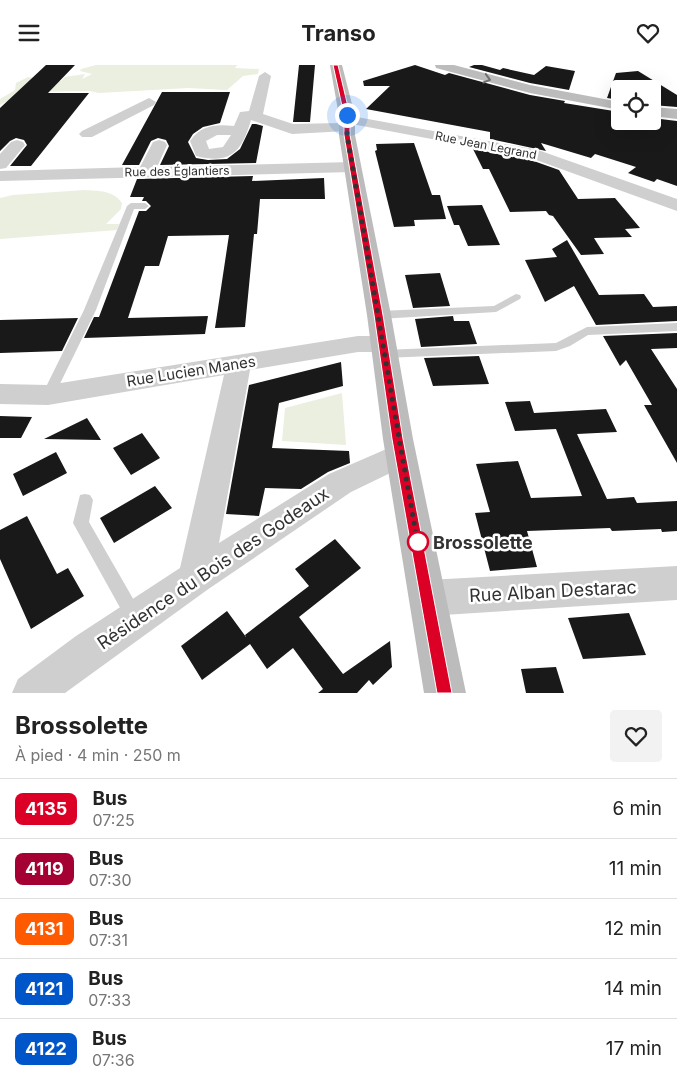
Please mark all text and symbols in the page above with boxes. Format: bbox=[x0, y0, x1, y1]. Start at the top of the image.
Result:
icon: menu bbox=[15, 19, 43, 47]
icon: heart bbox=[634, 19, 662, 47]
text: Transo bbox=[301, 20, 376, 46]
one-way arrow bbox=[483, 74, 491, 84]
map controls bbox=[611, 80, 661, 130]
button: locate bbox=[611, 80, 661, 130]
your location bbox=[335, 103, 360, 128]
street label: Rue Jean Legrand bbox=[434, 128, 538, 162]
street label: Rue des Églantiers bbox=[124, 163, 230, 179]
street label: Rue Lucien Manes bbox=[125, 351, 257, 391]
street label: Résidence du Bois des Godeaux bbox=[93, 482, 333, 653]
marker: Brossolette bbox=[407, 531, 429, 553]
place label: Brossolette bbox=[433, 532, 533, 553]
street label: Rue Alban Destarac bbox=[469, 576, 637, 606]
button: heart bbox=[610, 710, 662, 762]
text: Brossolette bbox=[15, 711, 148, 740]
text: À pied · 4 min · 250 m bbox=[15, 745, 181, 765]
text: Bus bbox=[92, 787, 127, 810]
text: 6 min bbox=[612, 797, 662, 820]
text: 4135 bbox=[25, 798, 67, 819]
text: 07:25 bbox=[92, 810, 135, 830]
text: Bus bbox=[89, 847, 124, 870]
text: 11 min bbox=[609, 857, 662, 880]
text: 4119 bbox=[25, 858, 64, 879]
text: 07:30 bbox=[89, 870, 132, 890]
text: Bus bbox=[89, 907, 124, 930]
text: 12 min bbox=[605, 917, 662, 940]
text: 4131 bbox=[25, 918, 64, 939]
text: 07:31 bbox=[89, 930, 128, 950]
text: Bus bbox=[88, 967, 123, 990]
text: 14 min bbox=[604, 977, 662, 1000]
text: 4121 bbox=[25, 978, 63, 999]
text: 07:33 bbox=[88, 990, 131, 1010]
text: Bus bbox=[92, 1027, 127, 1050]
text: 17 min bbox=[606, 1037, 662, 1060]
text: 4122 bbox=[25, 1038, 67, 1059]
text: 07:36 bbox=[92, 1050, 135, 1070]

